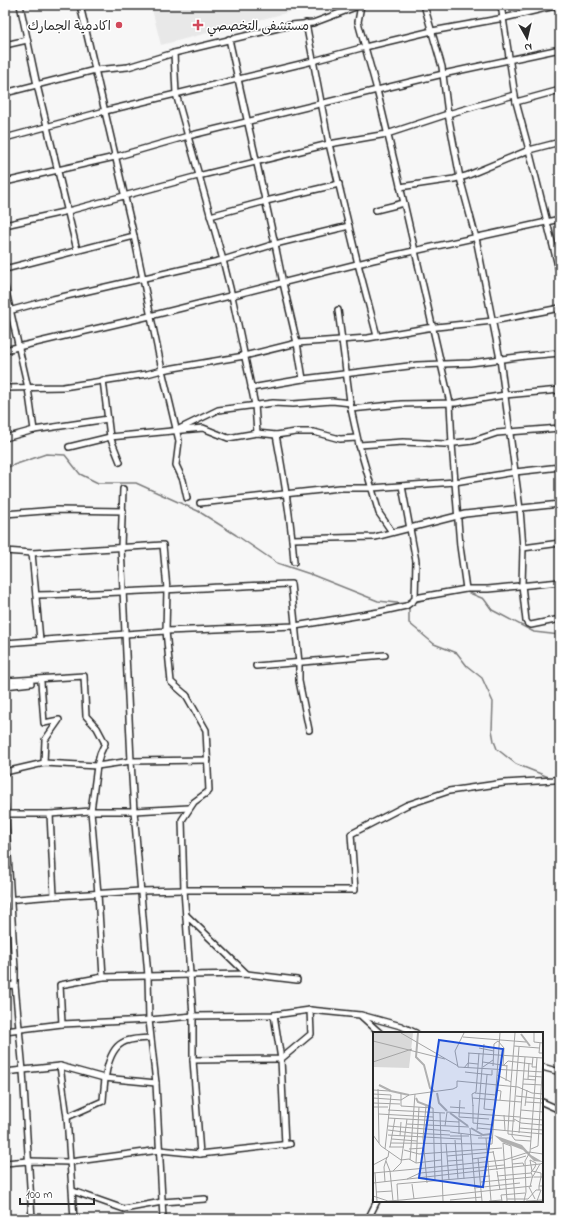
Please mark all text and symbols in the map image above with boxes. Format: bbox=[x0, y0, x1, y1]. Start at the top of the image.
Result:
place label: اكادمية الجمارك bbox=[28, 17, 111, 36]
place label: مستشفى التخصصي bbox=[207, 17, 309, 37]
north arrow bbox=[507, 18, 547, 58]
marker: مستشفى التخصصي bbox=[192, 19, 204, 31]
marker: اكادمية الجمارك bbox=[114, 20, 124, 30]
text: N bbox=[523, 38, 533, 55]
inset map bbox=[373, 1032, 543, 1202]
scale bar bbox=[20, 1180, 94, 1206]
text: 100 m bbox=[26, 1186, 53, 1204]

